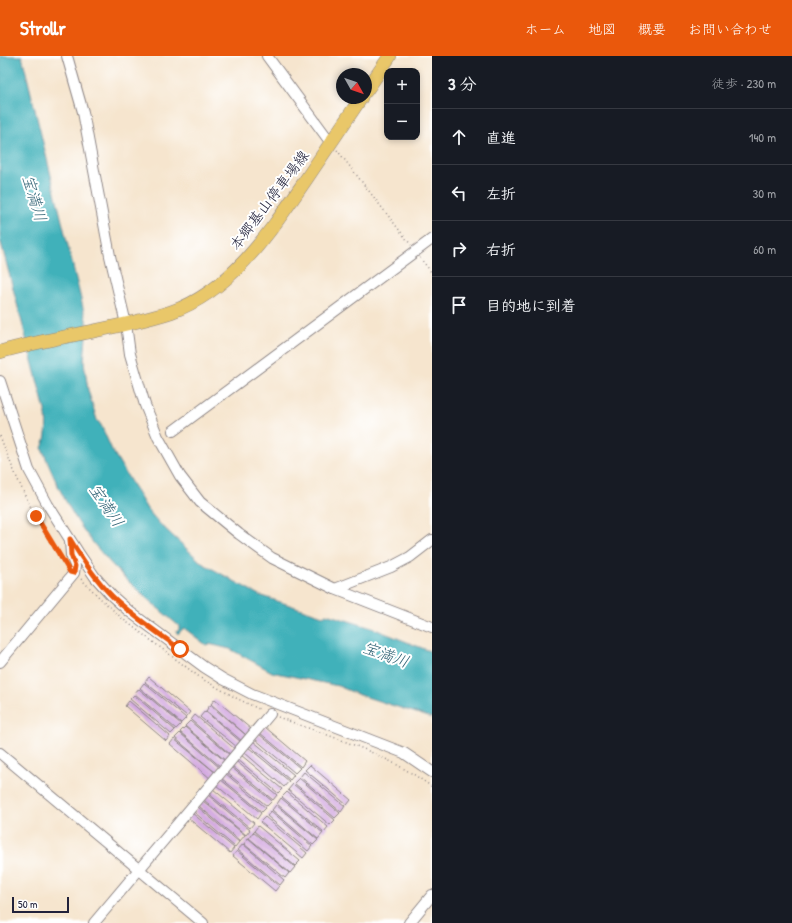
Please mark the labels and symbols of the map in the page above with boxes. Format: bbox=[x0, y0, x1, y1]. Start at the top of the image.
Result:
north arrow bbox=[336, 68, 372, 104]
street label: 本郷基山停車場線 bbox=[225, 146, 313, 254]
water label: 宝満川 bbox=[18, 172, 52, 224]
water label: 宝満川 bbox=[84, 479, 130, 531]
route end bbox=[27, 507, 45, 525]
water label: 宝満川 bbox=[360, 635, 412, 673]
route start bbox=[171, 640, 189, 658]
scale bar bbox=[12, 895, 69, 914]

